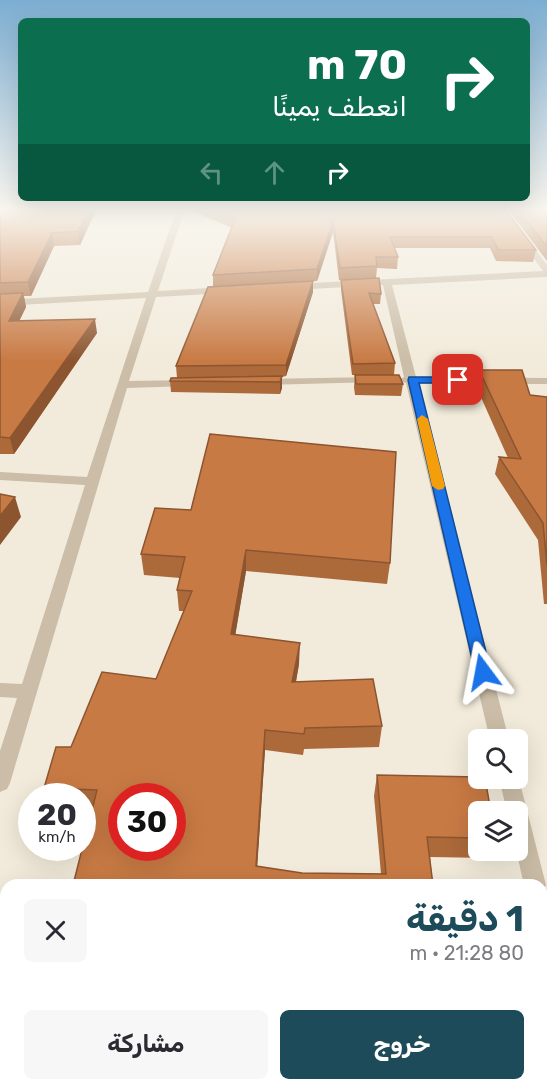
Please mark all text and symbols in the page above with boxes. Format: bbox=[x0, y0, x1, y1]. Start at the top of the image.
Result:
text: 70 m bbox=[307, 40, 407, 90]
icon: right bbox=[428, 42, 506, 120]
text: انعطف يمينًا bbox=[272, 91, 407, 123]
icon: left bbox=[195, 156, 228, 189]
icon: ahead bbox=[258, 156, 291, 189]
icon: right bbox=[321, 156, 354, 189]
pin bbox=[432, 354, 483, 405]
icon: arrive bbox=[441, 363, 474, 396]
position arrow bbox=[451, 640, 515, 704]
map controls bbox=[468, 729, 528, 861]
button: search bbox=[468, 729, 528, 789]
speed limit sign: 30 bbox=[108, 783, 186, 861]
text: 20 bbox=[37, 797, 77, 833]
button: layers bbox=[468, 801, 528, 861]
text: km/h bbox=[38, 828, 76, 846]
text: 1 دقيقة bbox=[406, 897, 524, 940]
button: close bbox=[24, 899, 87, 962]
text: 80 m · 21:28 bbox=[410, 941, 524, 965]
button: مشاركة bbox=[24, 1010, 268, 1079]
button: خروج bbox=[280, 1010, 524, 1079]

